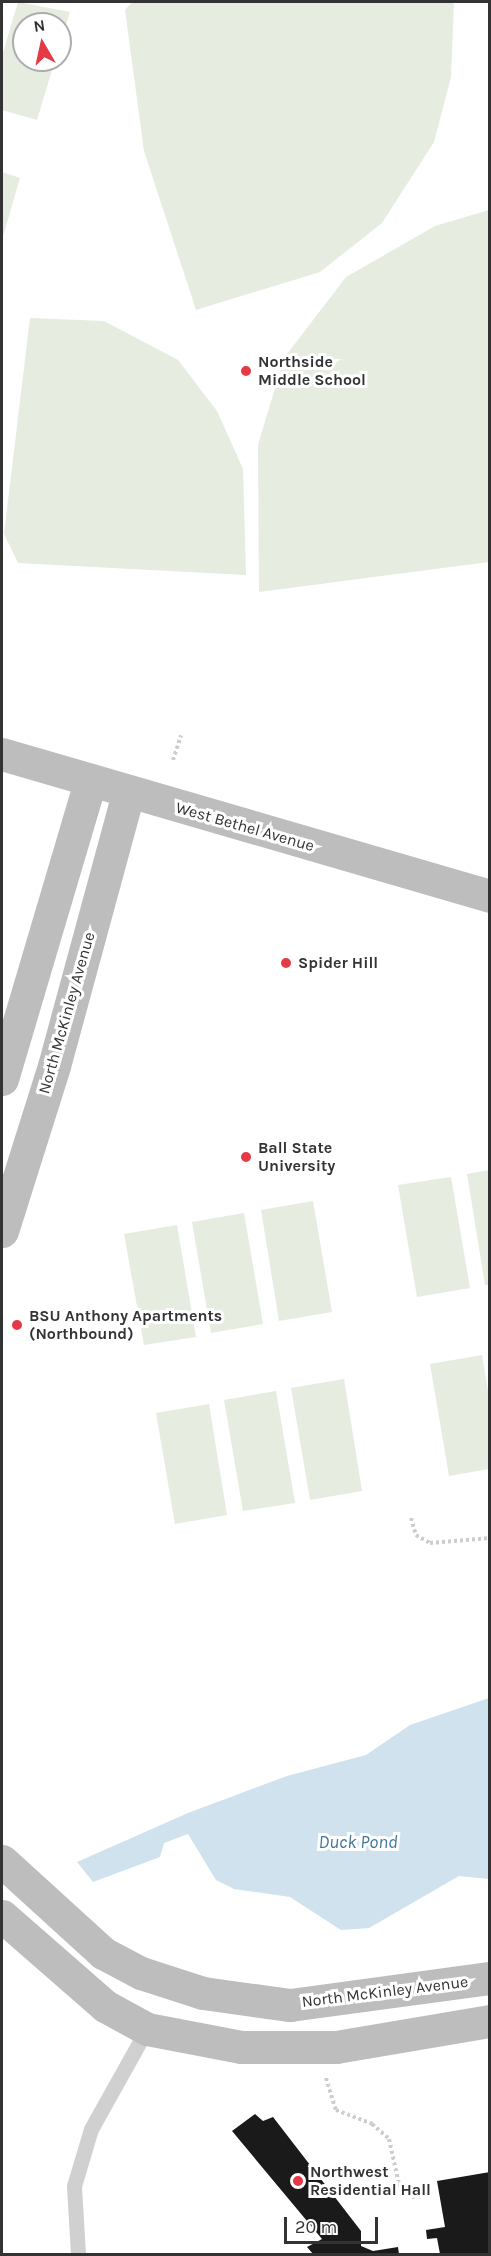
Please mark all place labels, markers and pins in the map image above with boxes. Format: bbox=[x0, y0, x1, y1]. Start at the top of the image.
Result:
place label: Northside Middle School bbox=[258, 352, 366, 390]
marker: Northside Middle School bbox=[239, 364, 253, 378]
place label: Spider Hill bbox=[298, 953, 378, 973]
marker: Spider Hill bbox=[279, 956, 293, 970]
place label: Ball State University bbox=[258, 1138, 335, 1176]
marker: Ball State University bbox=[239, 1150, 253, 1164]
place label: BSU Anthony Apartments (Northbound) bbox=[29, 1306, 222, 1344]
marker: BSU Anthony Apartments (Northbound) bbox=[10, 1318, 24, 1332]
place label: Northwest Residential Hall bbox=[310, 2162, 431, 2200]
marker: Northwest Residential Hall bbox=[291, 2174, 305, 2188]

